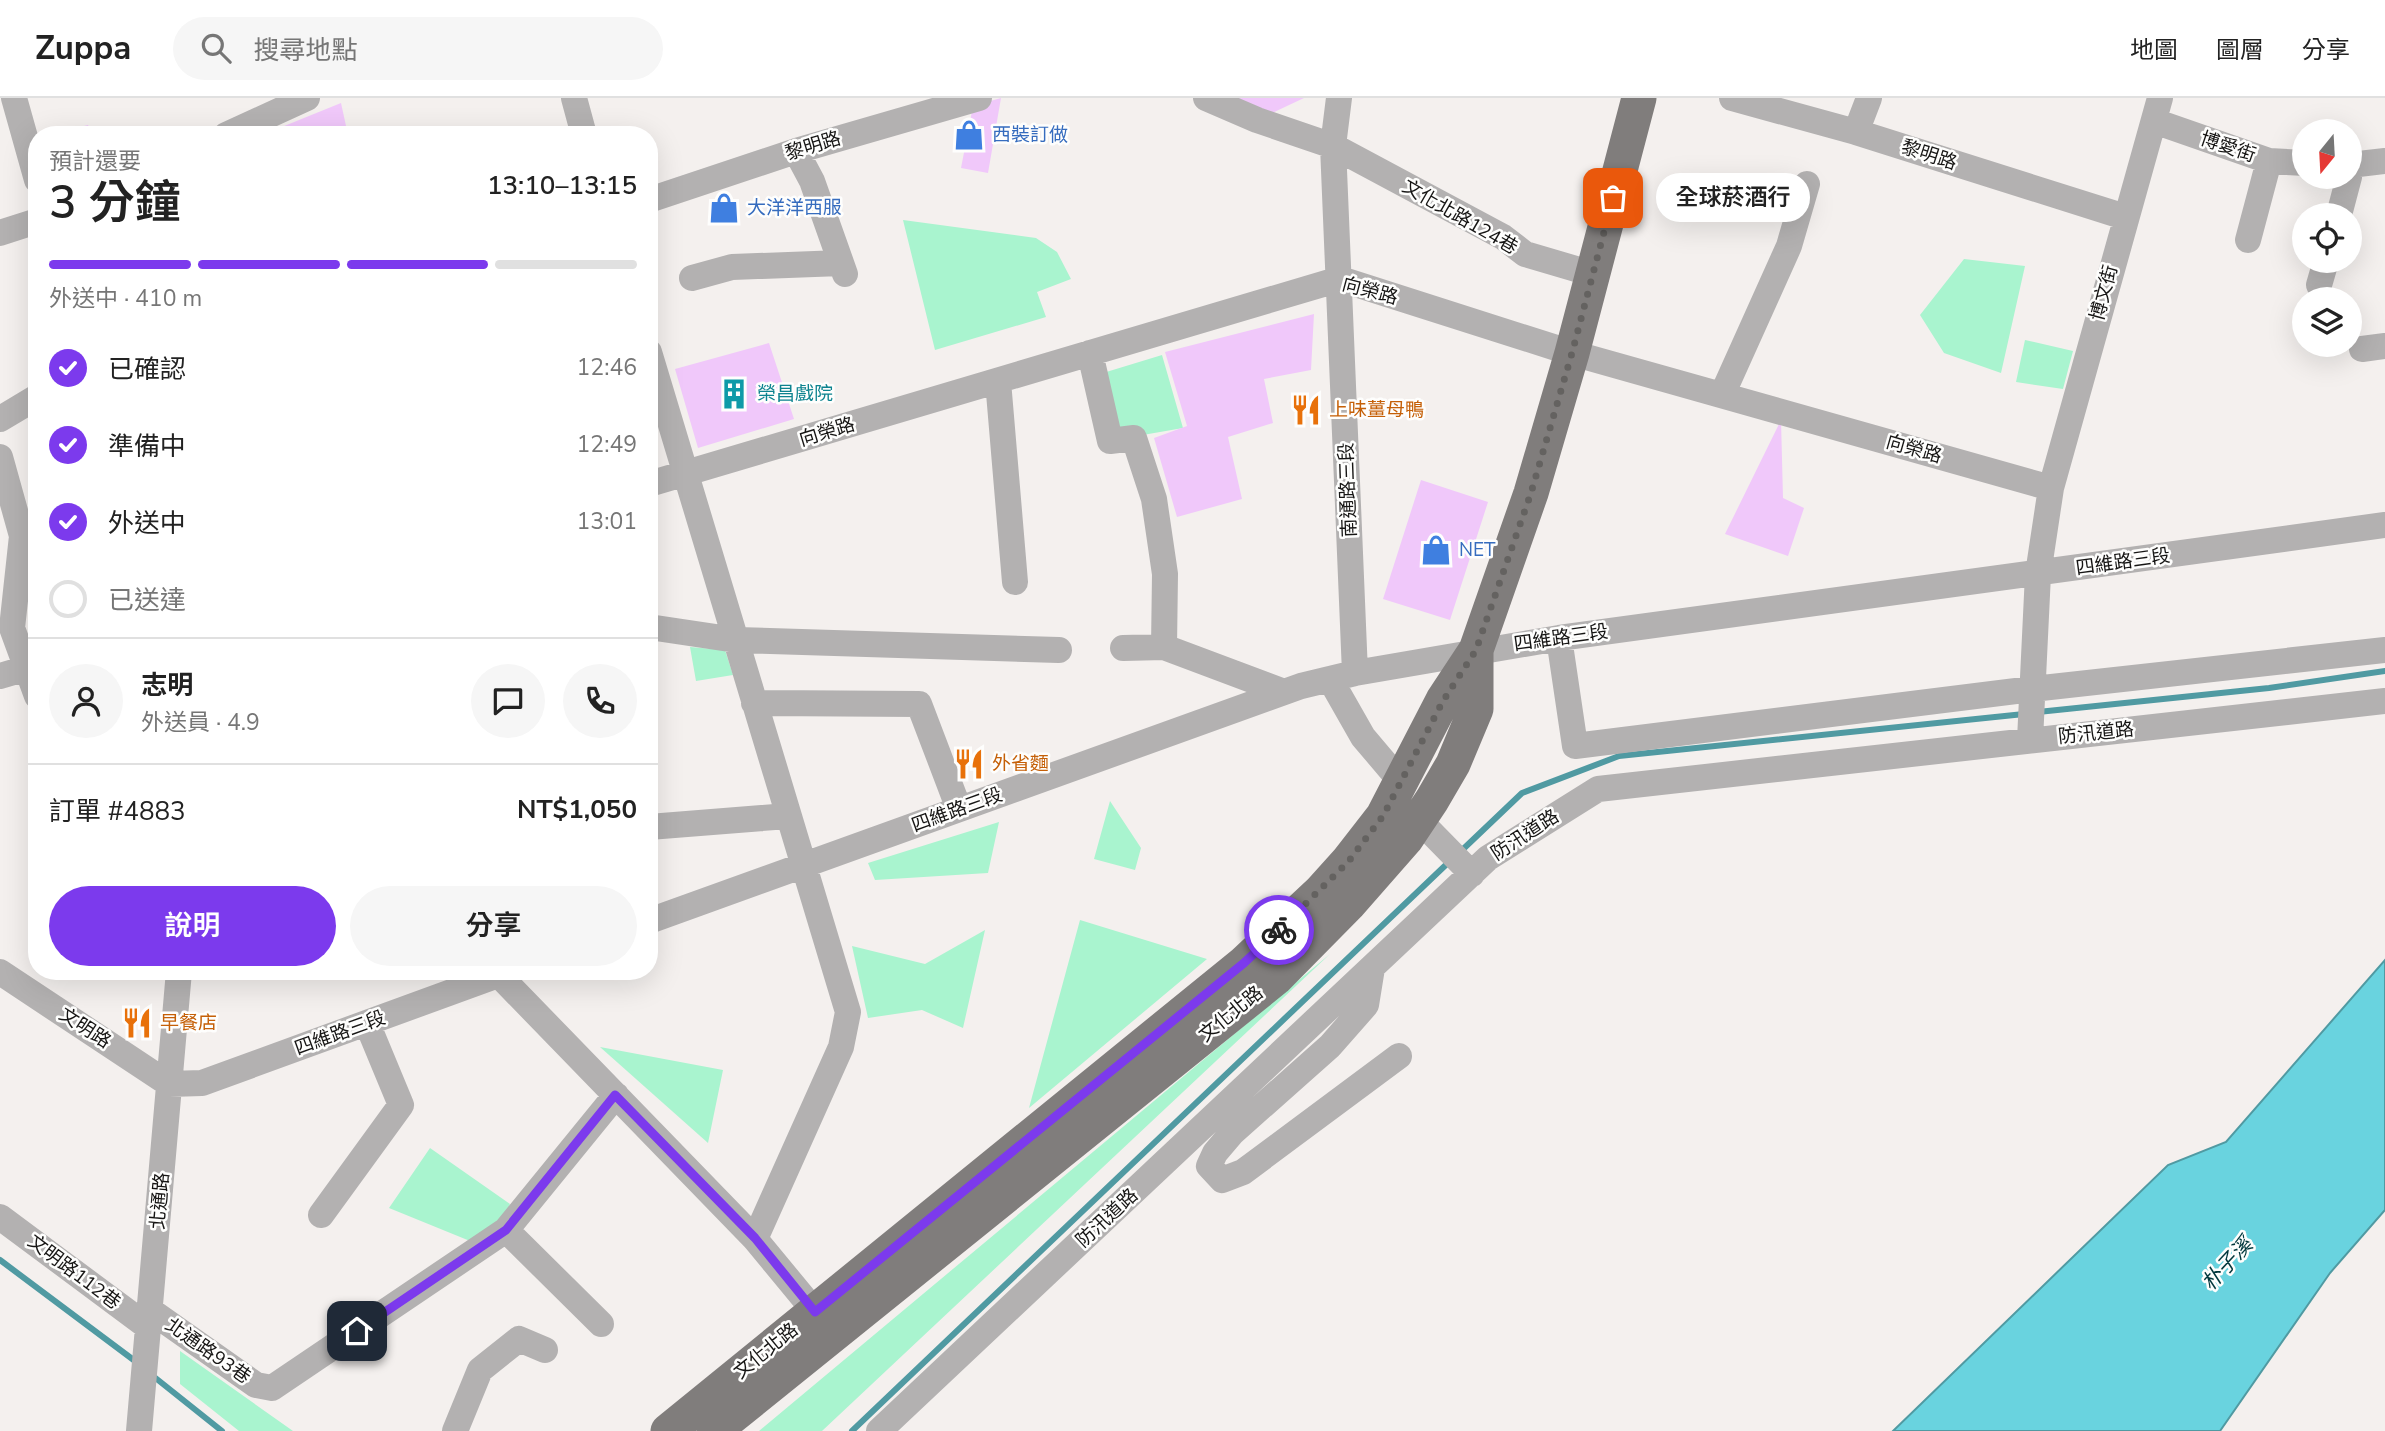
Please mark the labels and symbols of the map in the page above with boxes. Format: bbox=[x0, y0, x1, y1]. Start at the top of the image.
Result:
shop icon: 西裝訂做 bbox=[952, 118, 986, 152]
north arrow bbox=[2292, 119, 2362, 189]
place label: 西裝訂做 bbox=[992, 122, 1068, 148]
street label: 黎明路 bbox=[782, 125, 844, 167]
street label: 博愛街 bbox=[2197, 125, 2259, 169]
street label: 黎明路 bbox=[1898, 134, 1960, 176]
pin bbox=[1583, 168, 1643, 228]
street label: 文化北路124巷 bbox=[1398, 173, 1522, 261]
callout: 全球菸酒行 bbox=[1655, 174, 1809, 222]
shop icon: 大洋洋西服 bbox=[707, 191, 741, 225]
place label: 大洋洋西服 bbox=[747, 195, 842, 221]
street label: 博文街 bbox=[2084, 262, 2124, 324]
street label: 向榮路 bbox=[1339, 271, 1401, 311]
building icon: 榮昌戲院 bbox=[717, 377, 751, 411]
place label: 榮昌戲院 bbox=[757, 381, 833, 407]
restaurant icon: 上味薑母鴨 bbox=[1289, 393, 1323, 427]
place label: 上味薑母鴨 bbox=[1329, 397, 1424, 423]
street label: 向榮路 bbox=[796, 411, 858, 453]
street label: 向榮路 bbox=[1883, 429, 1945, 469]
street label: 南通路三段 bbox=[1333, 442, 1363, 538]
shop icon: NET bbox=[1419, 533, 1453, 567]
place label: NET bbox=[1459, 537, 1496, 563]
street label: 四維路三段 bbox=[2074, 543, 2172, 581]
street label: 四維路三段 bbox=[1512, 619, 1610, 657]
street label: 防汛道路 bbox=[2057, 716, 2135, 750]
restaurant icon: 外省麵 bbox=[952, 747, 986, 781]
place label: 外省麵 bbox=[992, 751, 1049, 777]
street label: 四維路三段 bbox=[908, 782, 1006, 838]
street label: 防汛道路 bbox=[1486, 803, 1564, 867]
courier bbox=[1244, 895, 1314, 965]
street label: 文化北路 bbox=[1193, 980, 1269, 1048]
street label: 文明路 bbox=[54, 1002, 116, 1054]
street label: 四維路三段 bbox=[291, 1005, 389, 1061]
restaurant icon: 早餐店 bbox=[120, 1006, 154, 1040]
place label: 早餐店 bbox=[160, 1010, 217, 1036]
street label: 北通路 bbox=[145, 1171, 175, 1231]
street label: 防汛道路 bbox=[1070, 1183, 1144, 1253]
street label: 文明路112巷 bbox=[22, 1228, 126, 1316]
water label: 朴子溪 bbox=[2195, 1229, 2261, 1297]
pin bbox=[327, 1301, 387, 1361]
street label: 北通路93巷 bbox=[160, 1312, 256, 1390]
street label: 文化北路 bbox=[728, 1317, 804, 1385]

